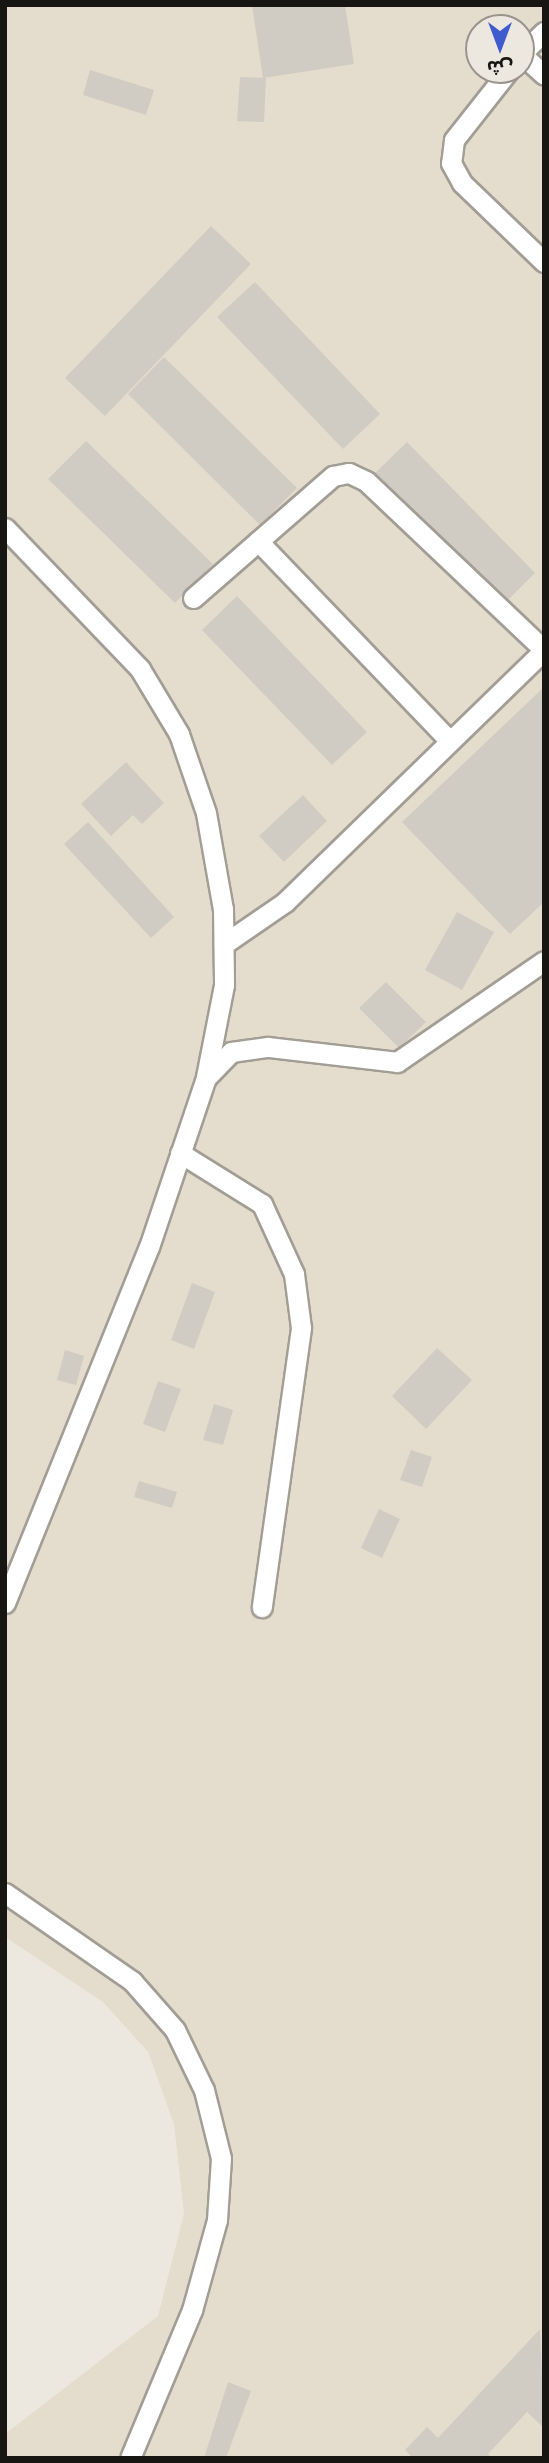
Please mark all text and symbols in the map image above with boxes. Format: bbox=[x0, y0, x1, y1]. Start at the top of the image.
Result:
north arrow bbox=[465, 14, 535, 84]
text: ش bbox=[487, 55, 513, 81]

